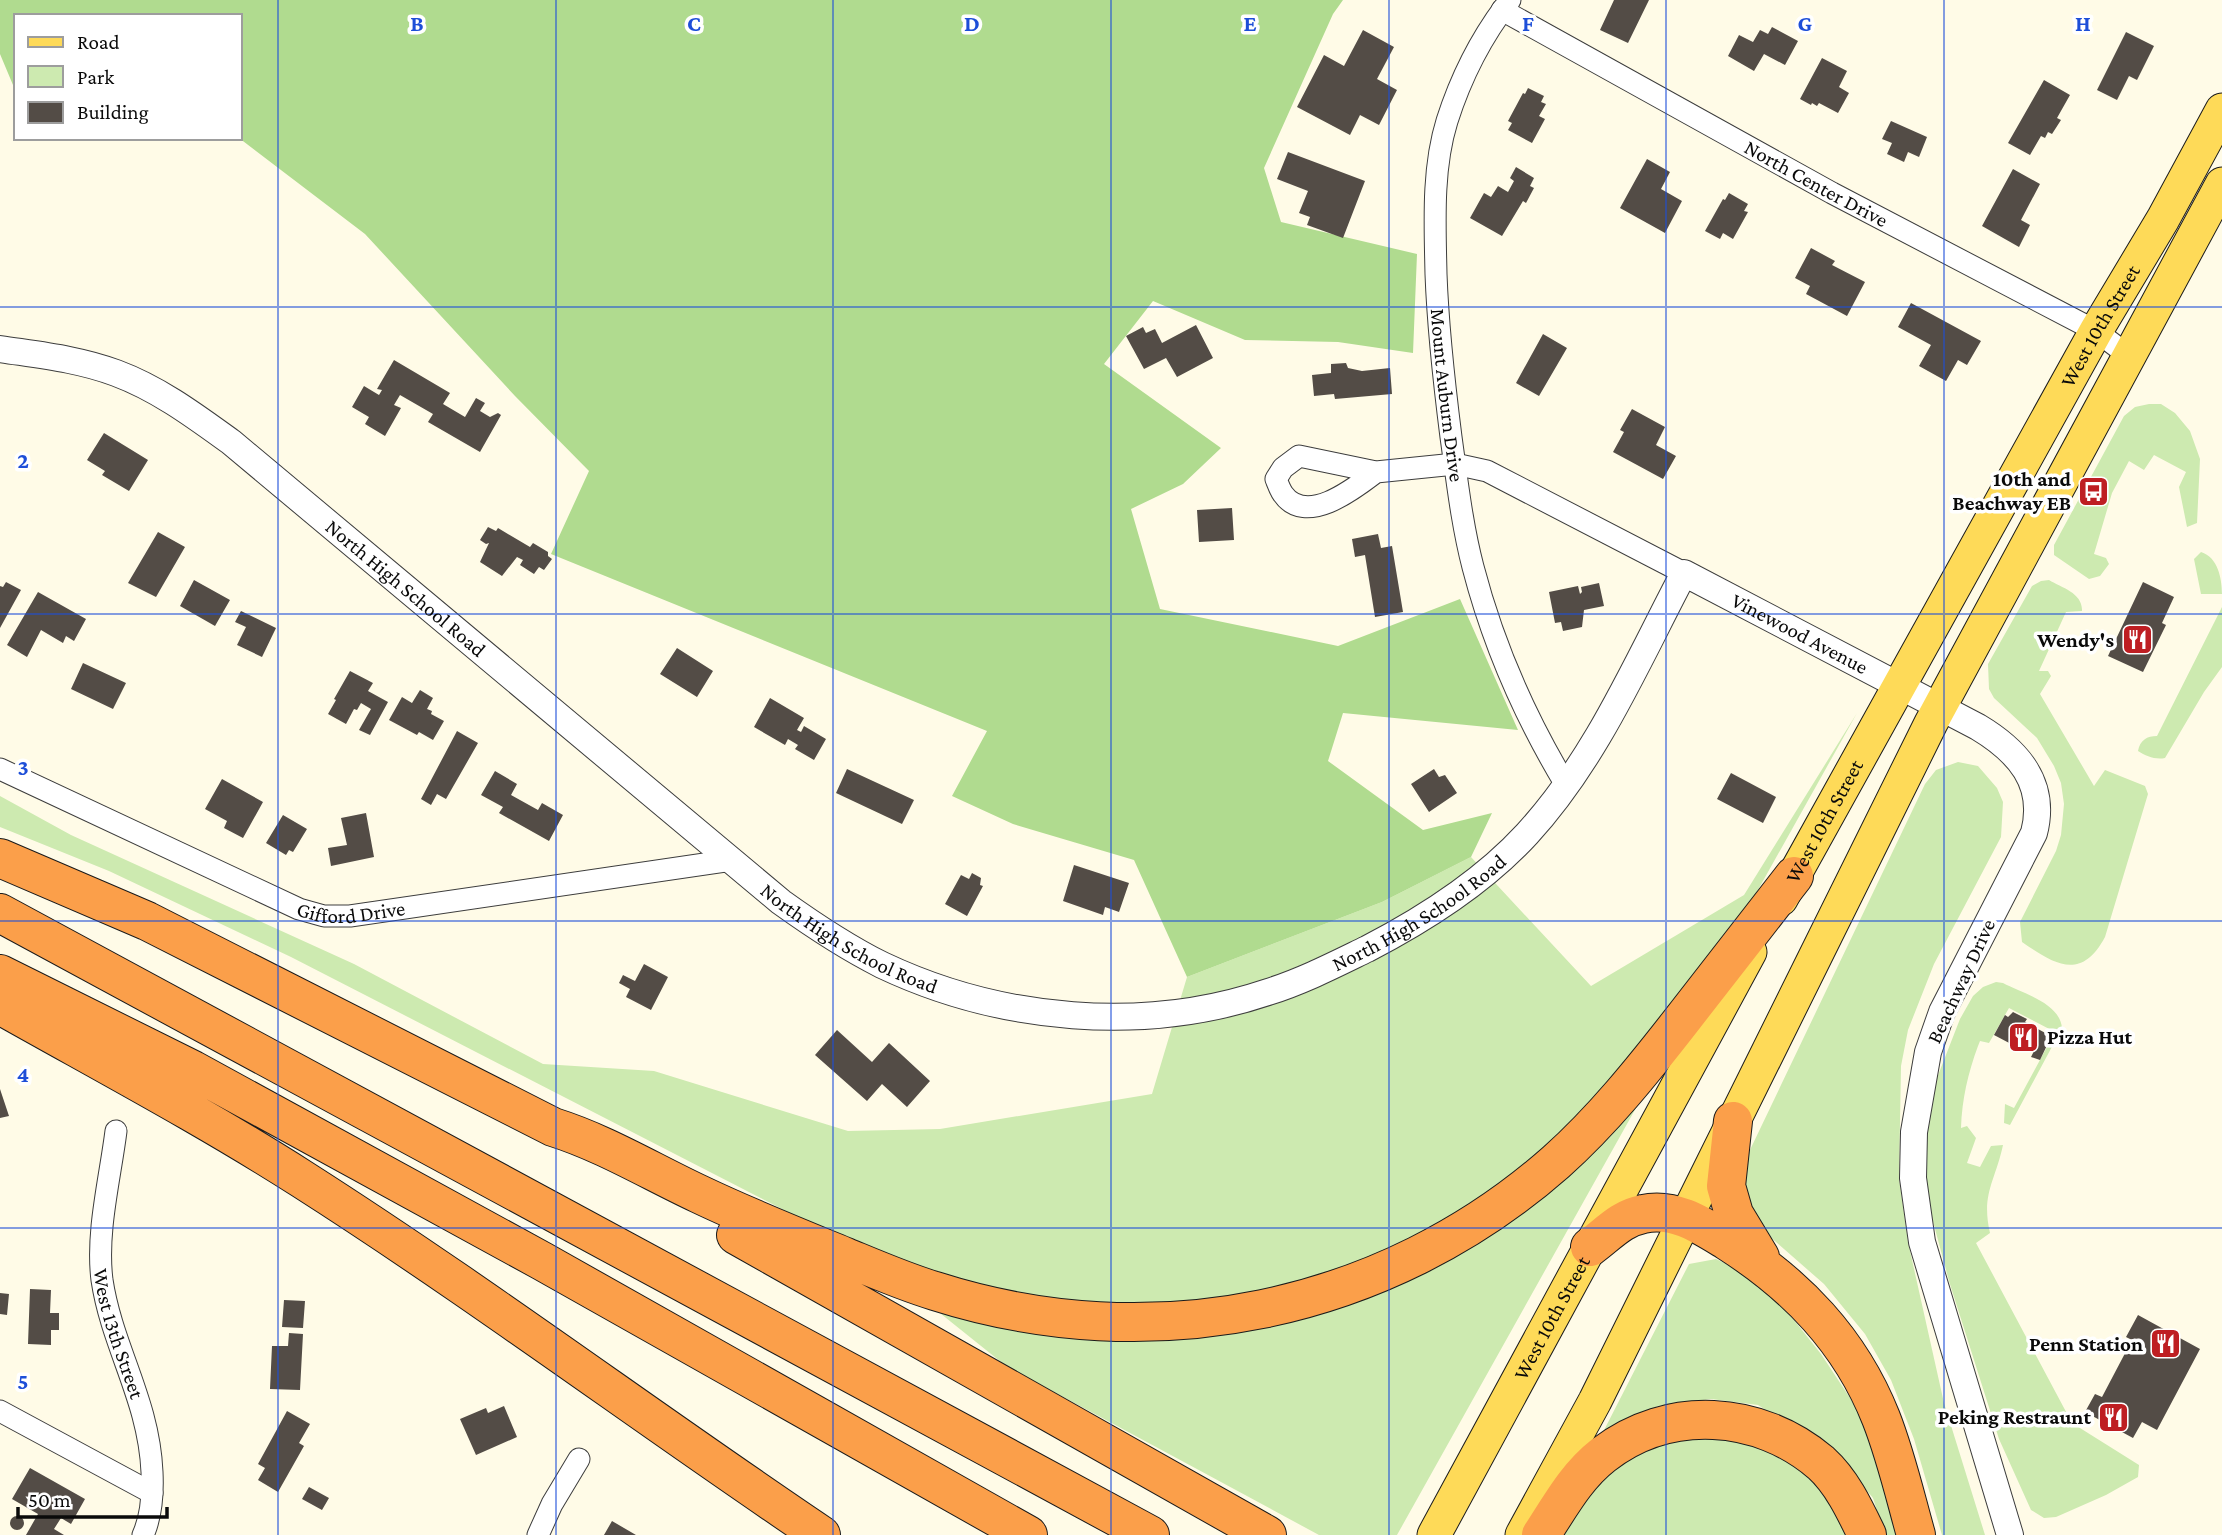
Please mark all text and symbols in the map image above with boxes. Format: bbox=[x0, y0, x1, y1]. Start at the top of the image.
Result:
text: B bbox=[410, 10, 424, 36]
text: C bbox=[687, 10, 701, 36]
text: D bbox=[964, 10, 980, 36]
text: E bbox=[1243, 10, 1257, 36]
text: F bbox=[1522, 10, 1534, 36]
text: G bbox=[1798, 10, 1813, 36]
text: H bbox=[2075, 10, 2091, 36]
legend bbox=[14, 14, 242, 140]
text: Road bbox=[77, 30, 120, 54]
text: Park bbox=[77, 65, 114, 89]
text: Building bbox=[77, 100, 149, 124]
street label: North Center Drive bbox=[1740, 135, 1892, 232]
street label: West 10th Street bbox=[2055, 260, 2145, 391]
street label: Mount Auburn Drive bbox=[1426, 308, 1469, 483]
text: 2 bbox=[17, 447, 29, 473]
place label: 10th and Beachway EB bbox=[1952, 467, 2072, 515]
bus stop icon: 10th and Beachway EB bbox=[2077, 474, 2111, 508]
street label: North High School Road bbox=[321, 514, 491, 662]
street label: Vinewood Avenue bbox=[1727, 588, 1872, 679]
restaurant icon: Wendy's bbox=[2120, 623, 2154, 657]
place label: Wendy's bbox=[2036, 628, 2114, 652]
text: 3 bbox=[17, 754, 29, 780]
street label: West 10th Street bbox=[1780, 755, 1868, 887]
street label: North High School Road bbox=[1328, 849, 1511, 976]
street label: North High School Road bbox=[756, 878, 941, 999]
street label: Gifford Drive bbox=[294, 896, 407, 929]
street label: Beachway Drive bbox=[1922, 915, 2000, 1047]
restaurant icon: Pizza Hut bbox=[2007, 1020, 2041, 1054]
place label: Pizza Hut bbox=[2047, 1025, 2133, 1049]
text: 4 bbox=[17, 1061, 29, 1087]
street label: West 10th Street bbox=[1509, 1251, 1595, 1384]
street label: West 13th Street bbox=[89, 1267, 149, 1403]
restaurant icon: Penn Station bbox=[2149, 1327, 2183, 1361]
place label: Penn Station bbox=[2029, 1332, 2143, 1356]
text: 5 bbox=[17, 1368, 29, 1394]
restaurant icon: Peking Restraunt bbox=[2097, 1400, 2131, 1434]
place label: Peking Restraunt bbox=[1938, 1405, 2091, 1429]
scale bar bbox=[18, 1476, 166, 1520]
text: 50 m bbox=[28, 1488, 71, 1512]

